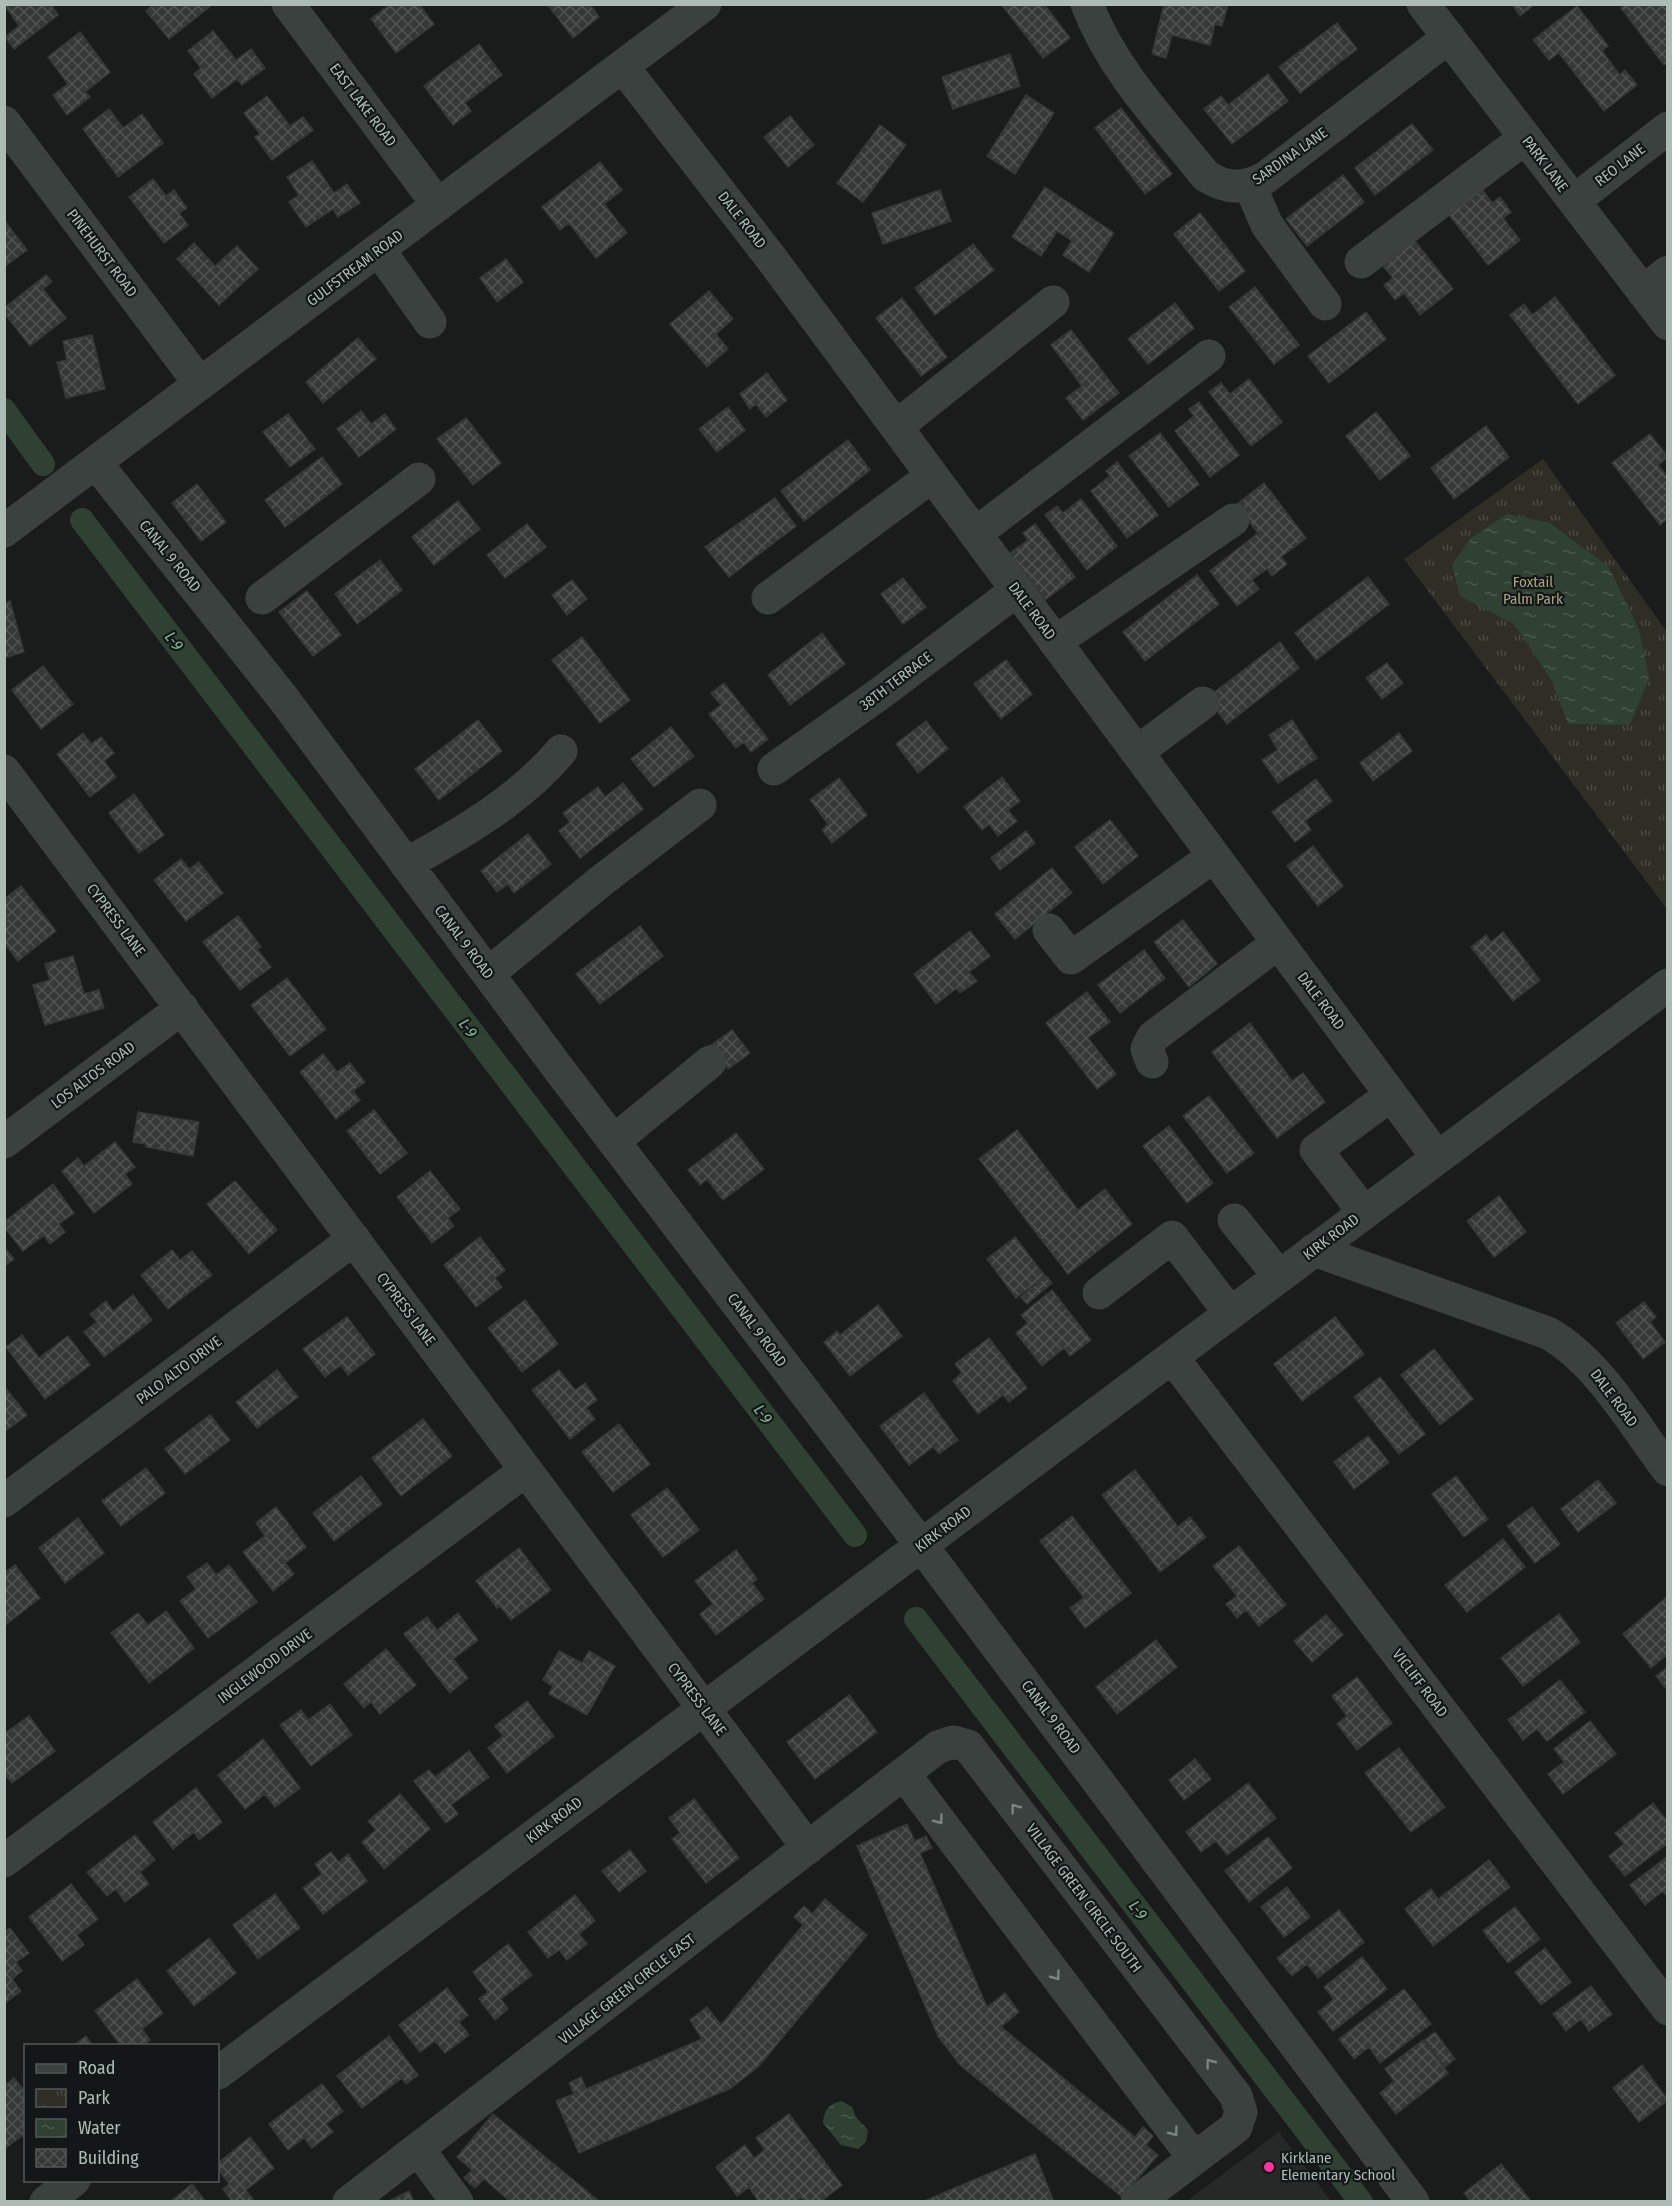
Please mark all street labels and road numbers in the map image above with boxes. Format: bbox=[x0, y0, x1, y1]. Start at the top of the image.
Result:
street label: EAST LAKE ROAD bbox=[326, 60, 400, 150]
street label: SARDINA LANE bbox=[1249, 124, 1331, 188]
street label: PARK LANE bbox=[1518, 133, 1572, 195]
street label: REO LANE bbox=[1591, 140, 1649, 190]
street label: DALE ROAD bbox=[714, 188, 770, 252]
street label: PINEHURST ROAD bbox=[63, 205, 141, 301]
street label: GULFSTREAM ROAD bbox=[303, 226, 407, 310]
street label: CANAL 9 ROAD bbox=[136, 516, 204, 596]
street label: DALE ROAD bbox=[1004, 579, 1060, 643]
street label: 38TH TERRACE bbox=[856, 648, 936, 714]
street label: CYPRESS LANE bbox=[83, 880, 149, 960]
street label: CANAL 9 ROAD bbox=[431, 902, 497, 982]
street label: DALE ROAD bbox=[1293, 969, 1349, 1033]
street label: LOS ALTOS ROAD bbox=[47, 1038, 139, 1112]
street label: KIRK ROAD bbox=[1299, 1210, 1363, 1264]
street label: CYPRESS LANE bbox=[373, 1269, 439, 1349]
street label: CANAL 9 ROAD bbox=[724, 1290, 790, 1370]
street label: PALO ALTO DRIVE bbox=[133, 1332, 225, 1408]
street label: DALE ROAD bbox=[1586, 1366, 1642, 1430]
street label: KIRK ROAD bbox=[911, 1502, 975, 1556]
street label: INGLEWOOD DRIVE bbox=[214, 1625, 316, 1707]
street label: VICLIFF ROAD bbox=[1389, 1646, 1451, 1720]
street label: CYPRESS LANE bbox=[664, 1659, 730, 1739]
street label: CANAL 9 ROAD bbox=[1018, 1677, 1084, 1757]
street label: KIRK ROAD bbox=[522, 1793, 586, 1847]
street label: VILLAGE GREEN CIRCLE SOUTH bbox=[1022, 1820, 1146, 1976]
street label: VILLAGE GREEN CIRCLE EAST bbox=[555, 1930, 699, 2048]

